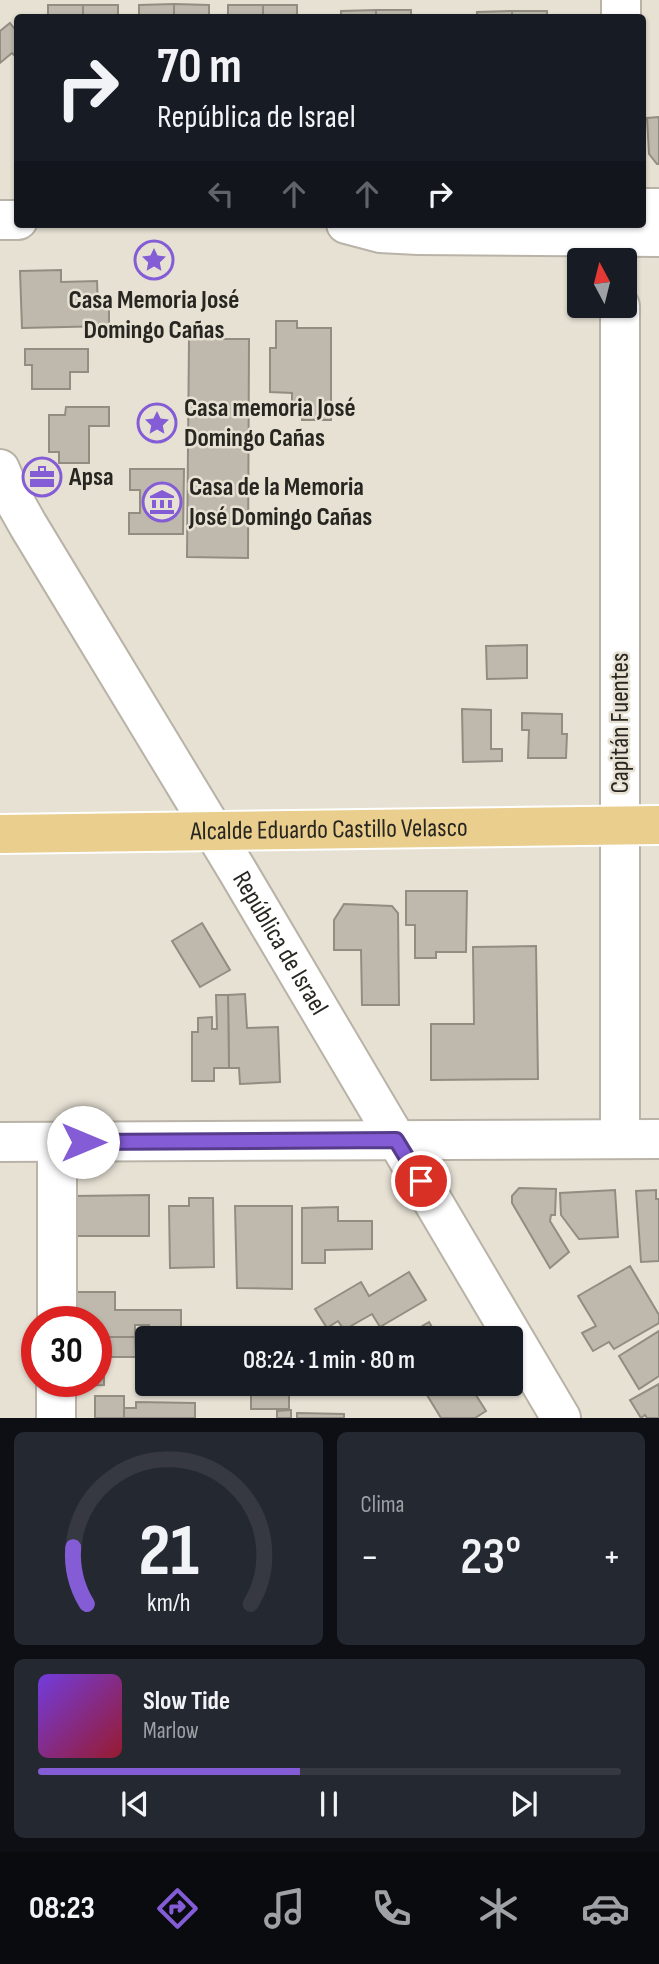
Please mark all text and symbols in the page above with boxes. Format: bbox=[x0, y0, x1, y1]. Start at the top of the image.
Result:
text: 70 m bbox=[157, 38, 242, 97]
icon: right bbox=[42, 42, 133, 133]
text: República de Israel bbox=[157, 98, 356, 137]
icon: left bbox=[202, 175, 240, 213]
icon: ahead bbox=[275, 175, 313, 213]
icon: ahead bbox=[348, 175, 386, 213]
icon: right bbox=[421, 175, 459, 213]
place icon: Casa Memoria José Domingo Cañas bbox=[133, 239, 175, 281]
north arrow bbox=[567, 248, 637, 318]
map controls bbox=[567, 248, 637, 318]
place label: Casa Memoria José Domingo Cañas bbox=[69, 285, 239, 346]
place label: Casa memoria José Domingo Cañas bbox=[184, 393, 356, 454]
place icon: Casa memoria José Domingo Cañas bbox=[136, 402, 178, 444]
office icon: Apsa bbox=[21, 456, 63, 498]
place label: Apsa bbox=[68, 462, 114, 493]
place label: Casa de la Memoria José Domingo Cañas bbox=[188, 472, 372, 533]
museum icon: Casa de la Memoria José Domingo Cañas bbox=[141, 481, 183, 523]
street label: Capitán Fuentes bbox=[605, 653, 636, 793]
street label: Alcalde Eduardo Castillo Velasco bbox=[189, 812, 468, 847]
street label: República de Israel bbox=[226, 866, 335, 1020]
position arrow bbox=[46, 1105, 120, 1179]
pin bbox=[391, 1151, 451, 1211]
icon: arrive bbox=[402, 1162, 440, 1200]
speed limit sign: 30 bbox=[21, 1306, 112, 1397]
text: 08:24 · 1 min · 80 m bbox=[243, 1345, 415, 1376]
text: Clima bbox=[361, 1491, 404, 1519]
text: 21 bbox=[138, 1509, 199, 1597]
text: 23° bbox=[460, 1526, 521, 1589]
text: − bbox=[361, 1535, 379, 1580]
text: + bbox=[602, 1535, 621, 1580]
text: km/h bbox=[147, 1588, 190, 1619]
text: Slow Tide bbox=[143, 1686, 230, 1717]
text: Marlow bbox=[143, 1717, 199, 1745]
icon: previous bbox=[116, 1785, 154, 1823]
icon: pause bbox=[310, 1785, 348, 1823]
icon: next bbox=[505, 1785, 543, 1823]
icon: directions bbox=[153, 1884, 202, 1933]
icon: music bbox=[260, 1884, 309, 1933]
icon: phone bbox=[367, 1884, 416, 1933]
icon: climate bbox=[474, 1884, 523, 1933]
icon: car bbox=[581, 1884, 630, 1933]
text: 08:23 bbox=[29, 1889, 95, 1928]

